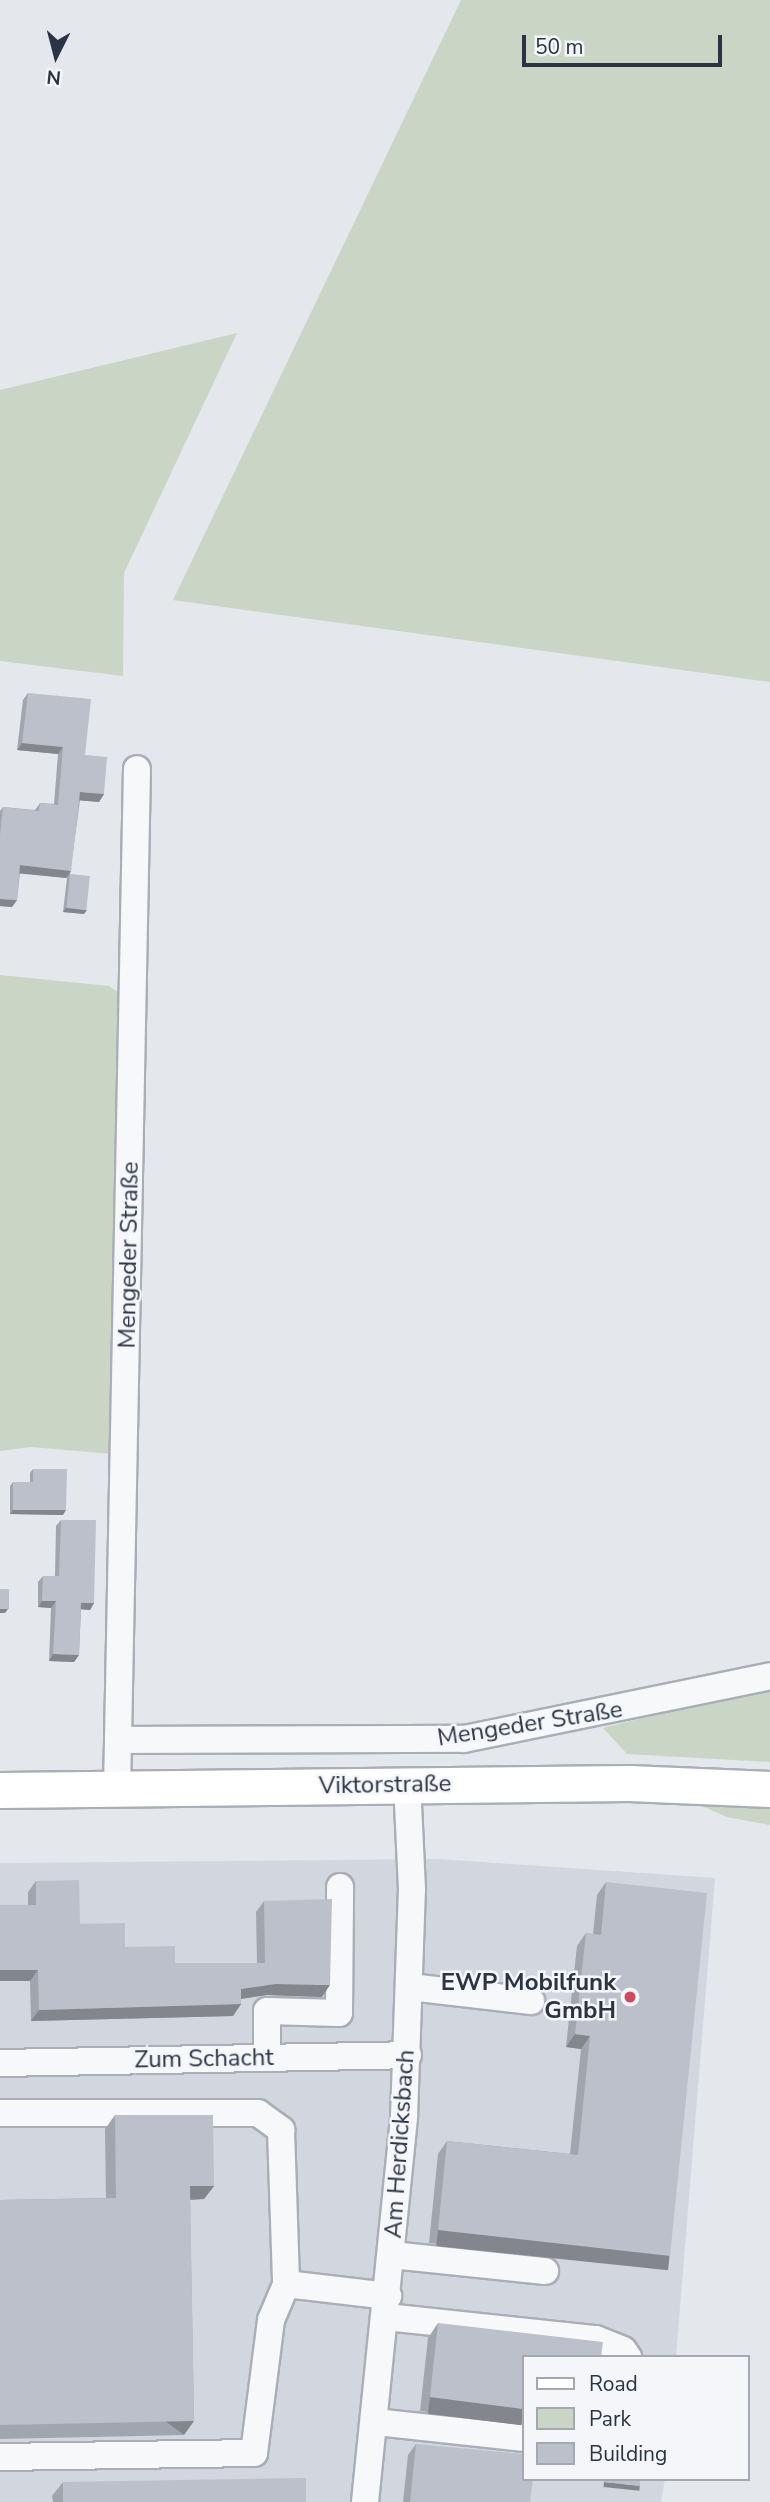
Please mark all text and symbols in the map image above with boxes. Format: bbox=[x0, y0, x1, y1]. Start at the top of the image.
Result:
north arrow bbox=[21, 21, 91, 91]
scale bar bbox=[525, 21, 724, 65]
text: 50 m bbox=[535, 33, 584, 61]
text: N bbox=[45, 63, 62, 91]
street label: Mengeder Straße bbox=[113, 1161, 145, 1349]
street label: Mengeder Straße bbox=[435, 1695, 625, 1753]
street label: Viktorstraße bbox=[319, 1769, 451, 1801]
place label: EWP Mobilfunk GmbH bbox=[441, 1969, 616, 2025]
marker: EWP Mobilfunk GmbH bbox=[622, 1989, 638, 2005]
street label: Zum Schacht bbox=[134, 2043, 274, 2075]
street label: Am Herdicksbach bbox=[379, 2049, 421, 2239]
legend bbox=[522, 2355, 749, 2481]
text: Road bbox=[589, 2370, 638, 2398]
text: Park bbox=[589, 2405, 631, 2433]
text: Building bbox=[589, 2440, 667, 2468]

